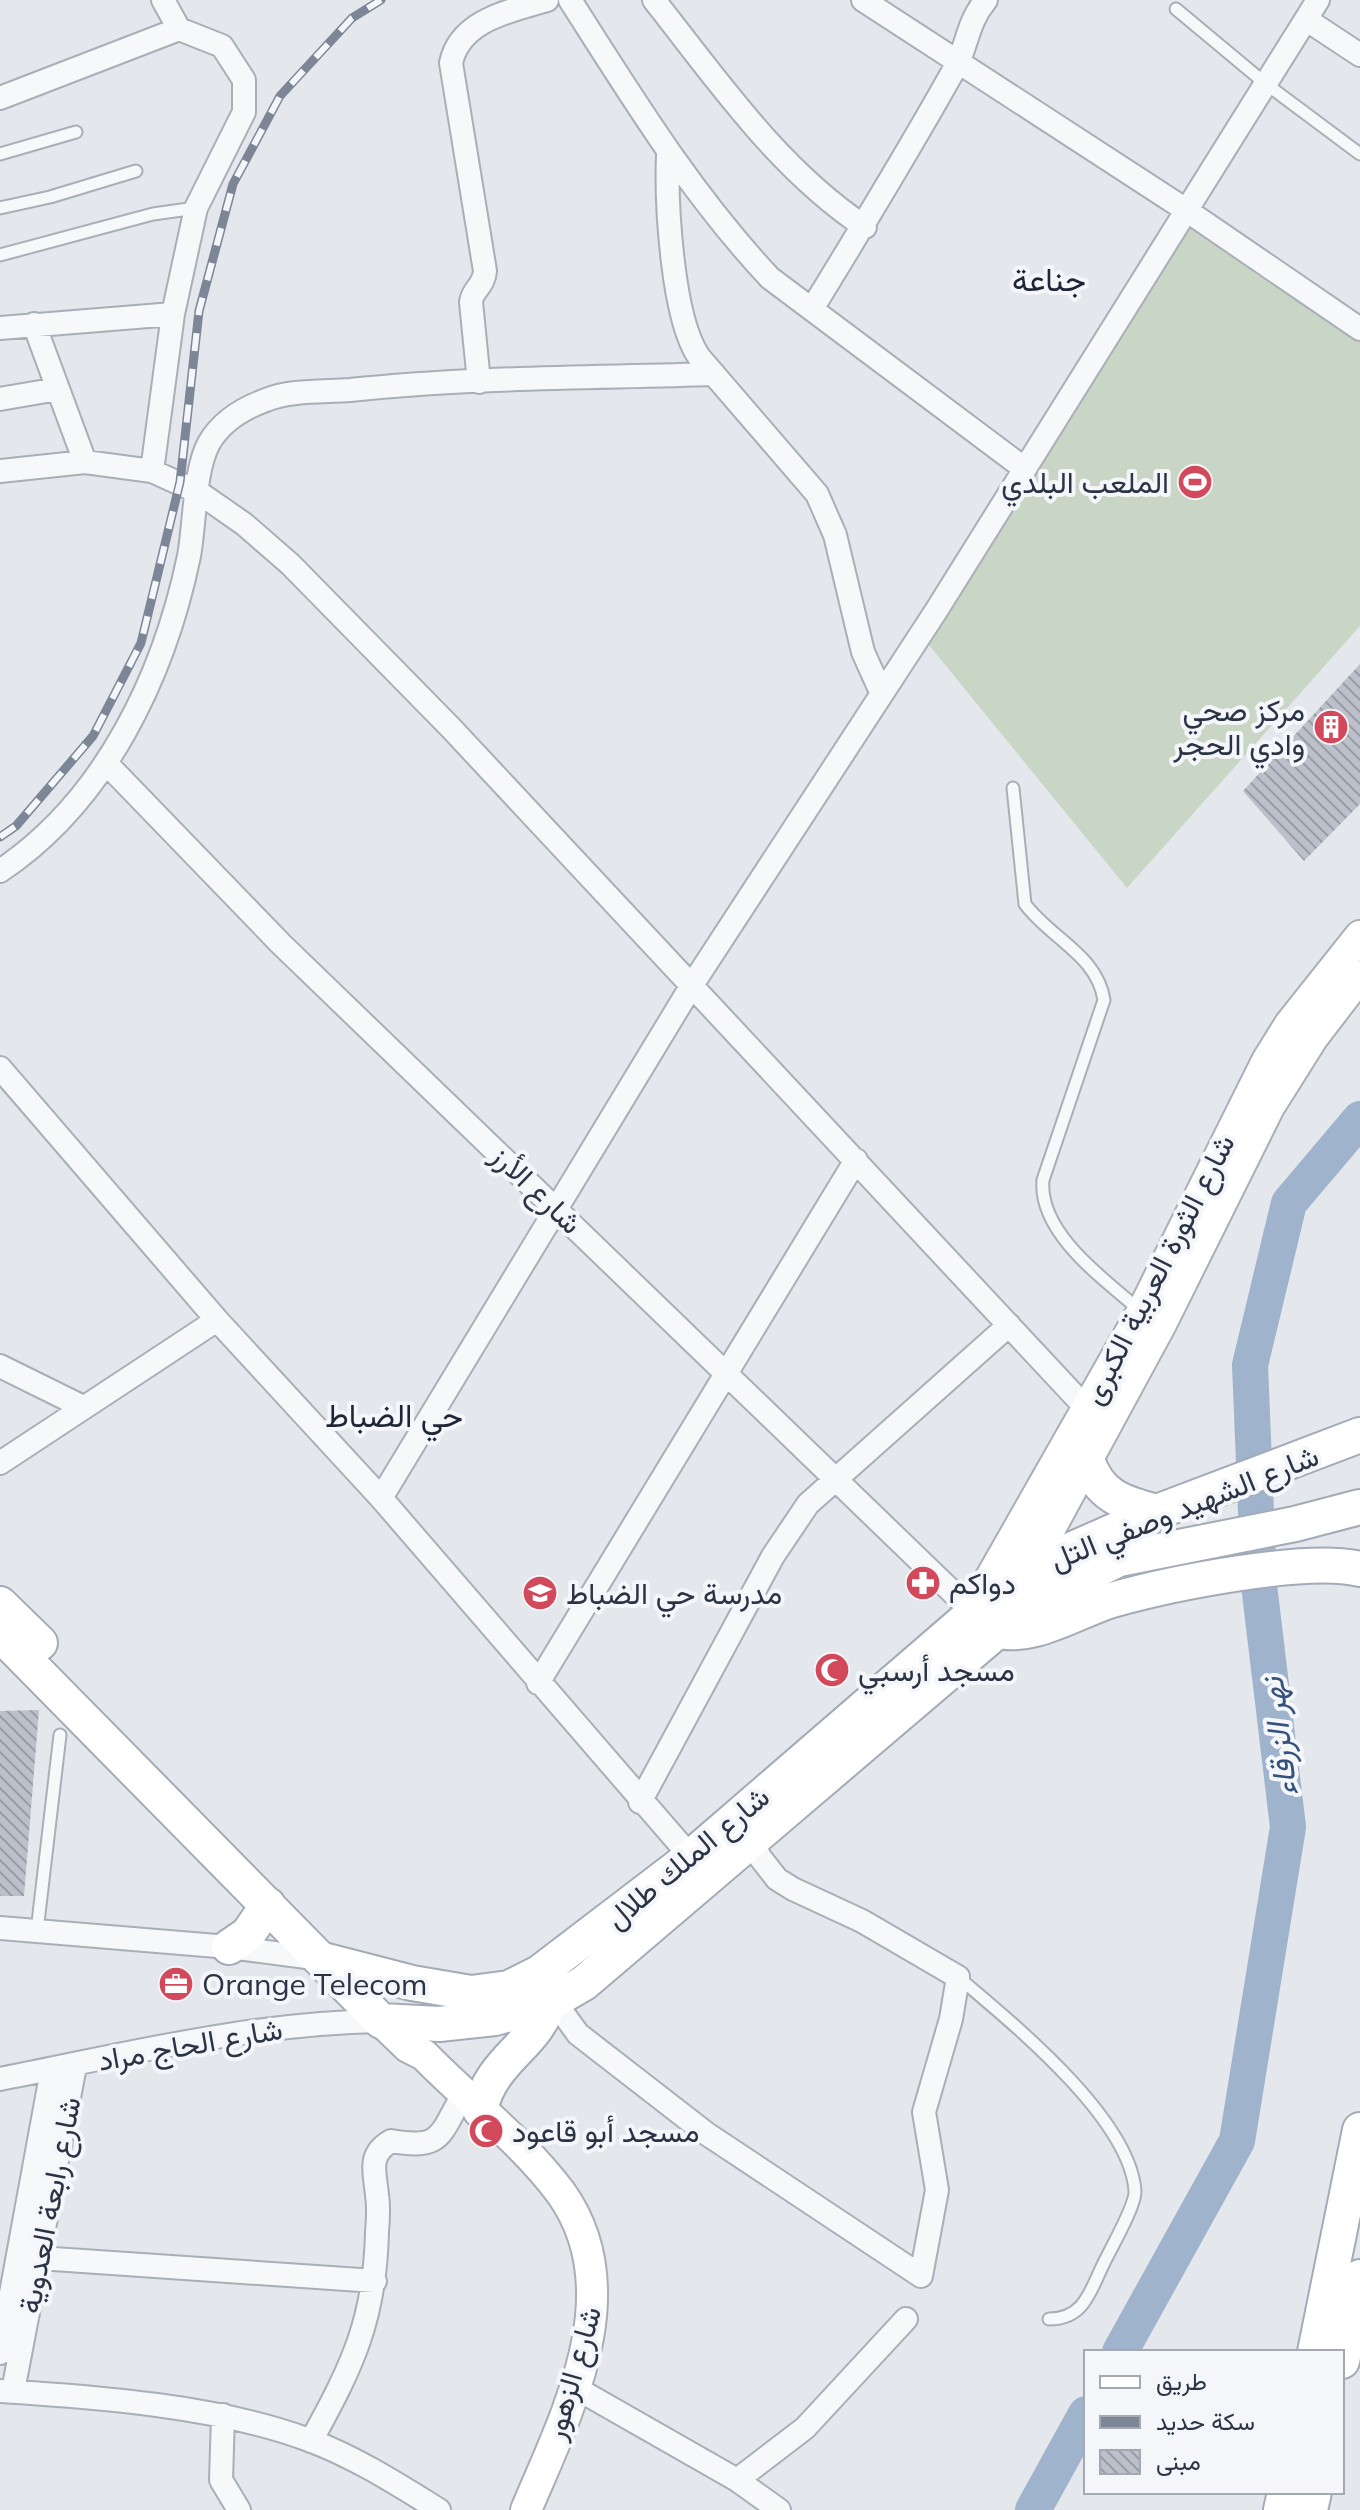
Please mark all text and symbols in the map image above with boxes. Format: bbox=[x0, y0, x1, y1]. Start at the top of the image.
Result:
district label: جناعة bbox=[1012, 259, 1086, 299]
place label: الملعب البلدي bbox=[1001, 463, 1169, 507]
sports icon: الملعب البلدي bbox=[1176, 463, 1214, 501]
place label: مركز صحي وادي الحجر bbox=[1172, 691, 1305, 769]
building icon: مركز صحي وادي الحجر bbox=[1312, 708, 1350, 746]
street label: شارع الثورة العربية الكبرى bbox=[1073, 1127, 1244, 1411]
street label: شارع الأرز bbox=[481, 1136, 591, 1243]
district label: حي الضباط bbox=[325, 1395, 463, 1442]
street label: شارع الشهيد وصفي التل bbox=[1044, 1436, 1326, 1584]
pharmacy icon: دواكم bbox=[904, 1564, 942, 1602]
place label: دواكم bbox=[949, 1564, 1016, 1603]
school or university icon: مدرسة حي الضباط bbox=[521, 1574, 559, 1612]
place label: مدرسة حي الضباط bbox=[566, 1574, 782, 1618]
mosque icon: مسجد أرسبي bbox=[813, 1651, 851, 1689]
place label: مسجد أرسبي bbox=[858, 1651, 1015, 1695]
water label: نهر الزرقاء bbox=[1251, 1674, 1306, 1799]
street label: شارع الملك طلال bbox=[597, 1777, 778, 1938]
office icon: Orange Telecom bbox=[157, 1965, 195, 2003]
place label: Orange Telecom bbox=[202, 1965, 427, 2003]
street label: شارع الحاج مراد bbox=[95, 2009, 286, 2081]
street label: شارع رابعة العدوية bbox=[9, 2094, 91, 2317]
mosque icon: مسجد أبو قاعود bbox=[467, 2112, 505, 2150]
place label: مسجد أبو قاعود bbox=[512, 2112, 699, 2150]
street label: شارع الزهور bbox=[535, 2302, 611, 2446]
legend bbox=[1084, 2350, 1344, 2494]
text: طريق bbox=[1156, 2366, 1207, 2397]
text: سكة حديد bbox=[1156, 2406, 1255, 2436]
text: مبنى bbox=[1156, 2446, 1201, 2476]

